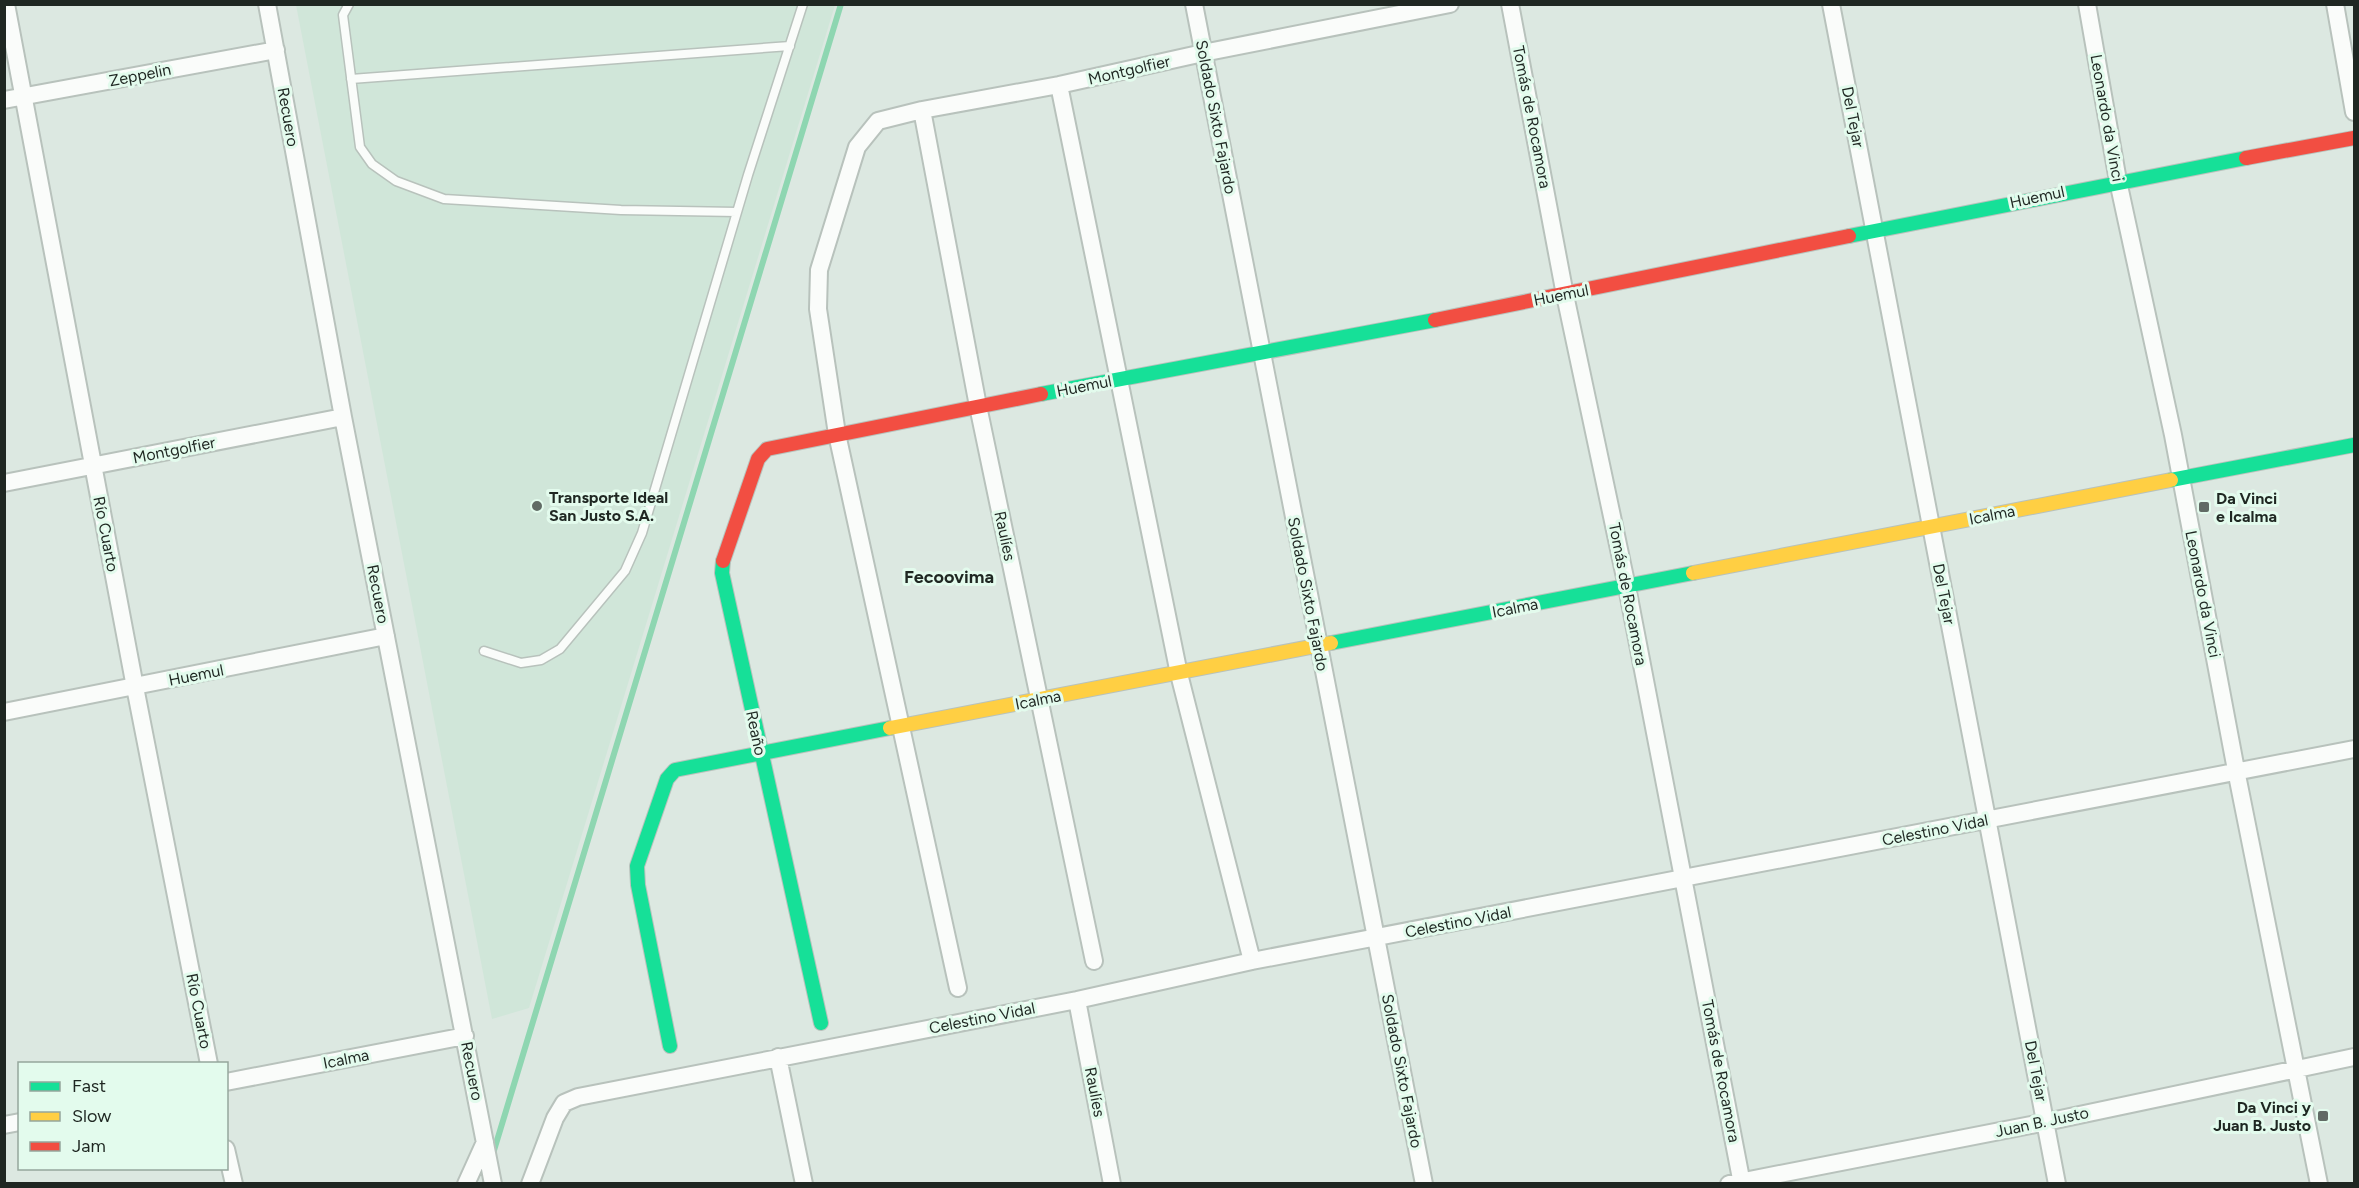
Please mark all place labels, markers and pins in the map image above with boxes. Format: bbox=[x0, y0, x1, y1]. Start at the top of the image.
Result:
place label: Transporte Ideal San Justo S.A. bbox=[549, 488, 668, 525]
place label: Da Vinci e Icalma bbox=[2216, 489, 2277, 526]
marker: Transporte Ideal San Justo S.A. bbox=[530, 499, 544, 513]
marker: Da Vinci e Icalma bbox=[2197, 500, 2211, 514]
place label: Da Vinci y Juan B. Justo bbox=[2213, 1098, 2312, 1135]
marker: Da Vinci y Juan B. Justo bbox=[2316, 1109, 2330, 1123]

